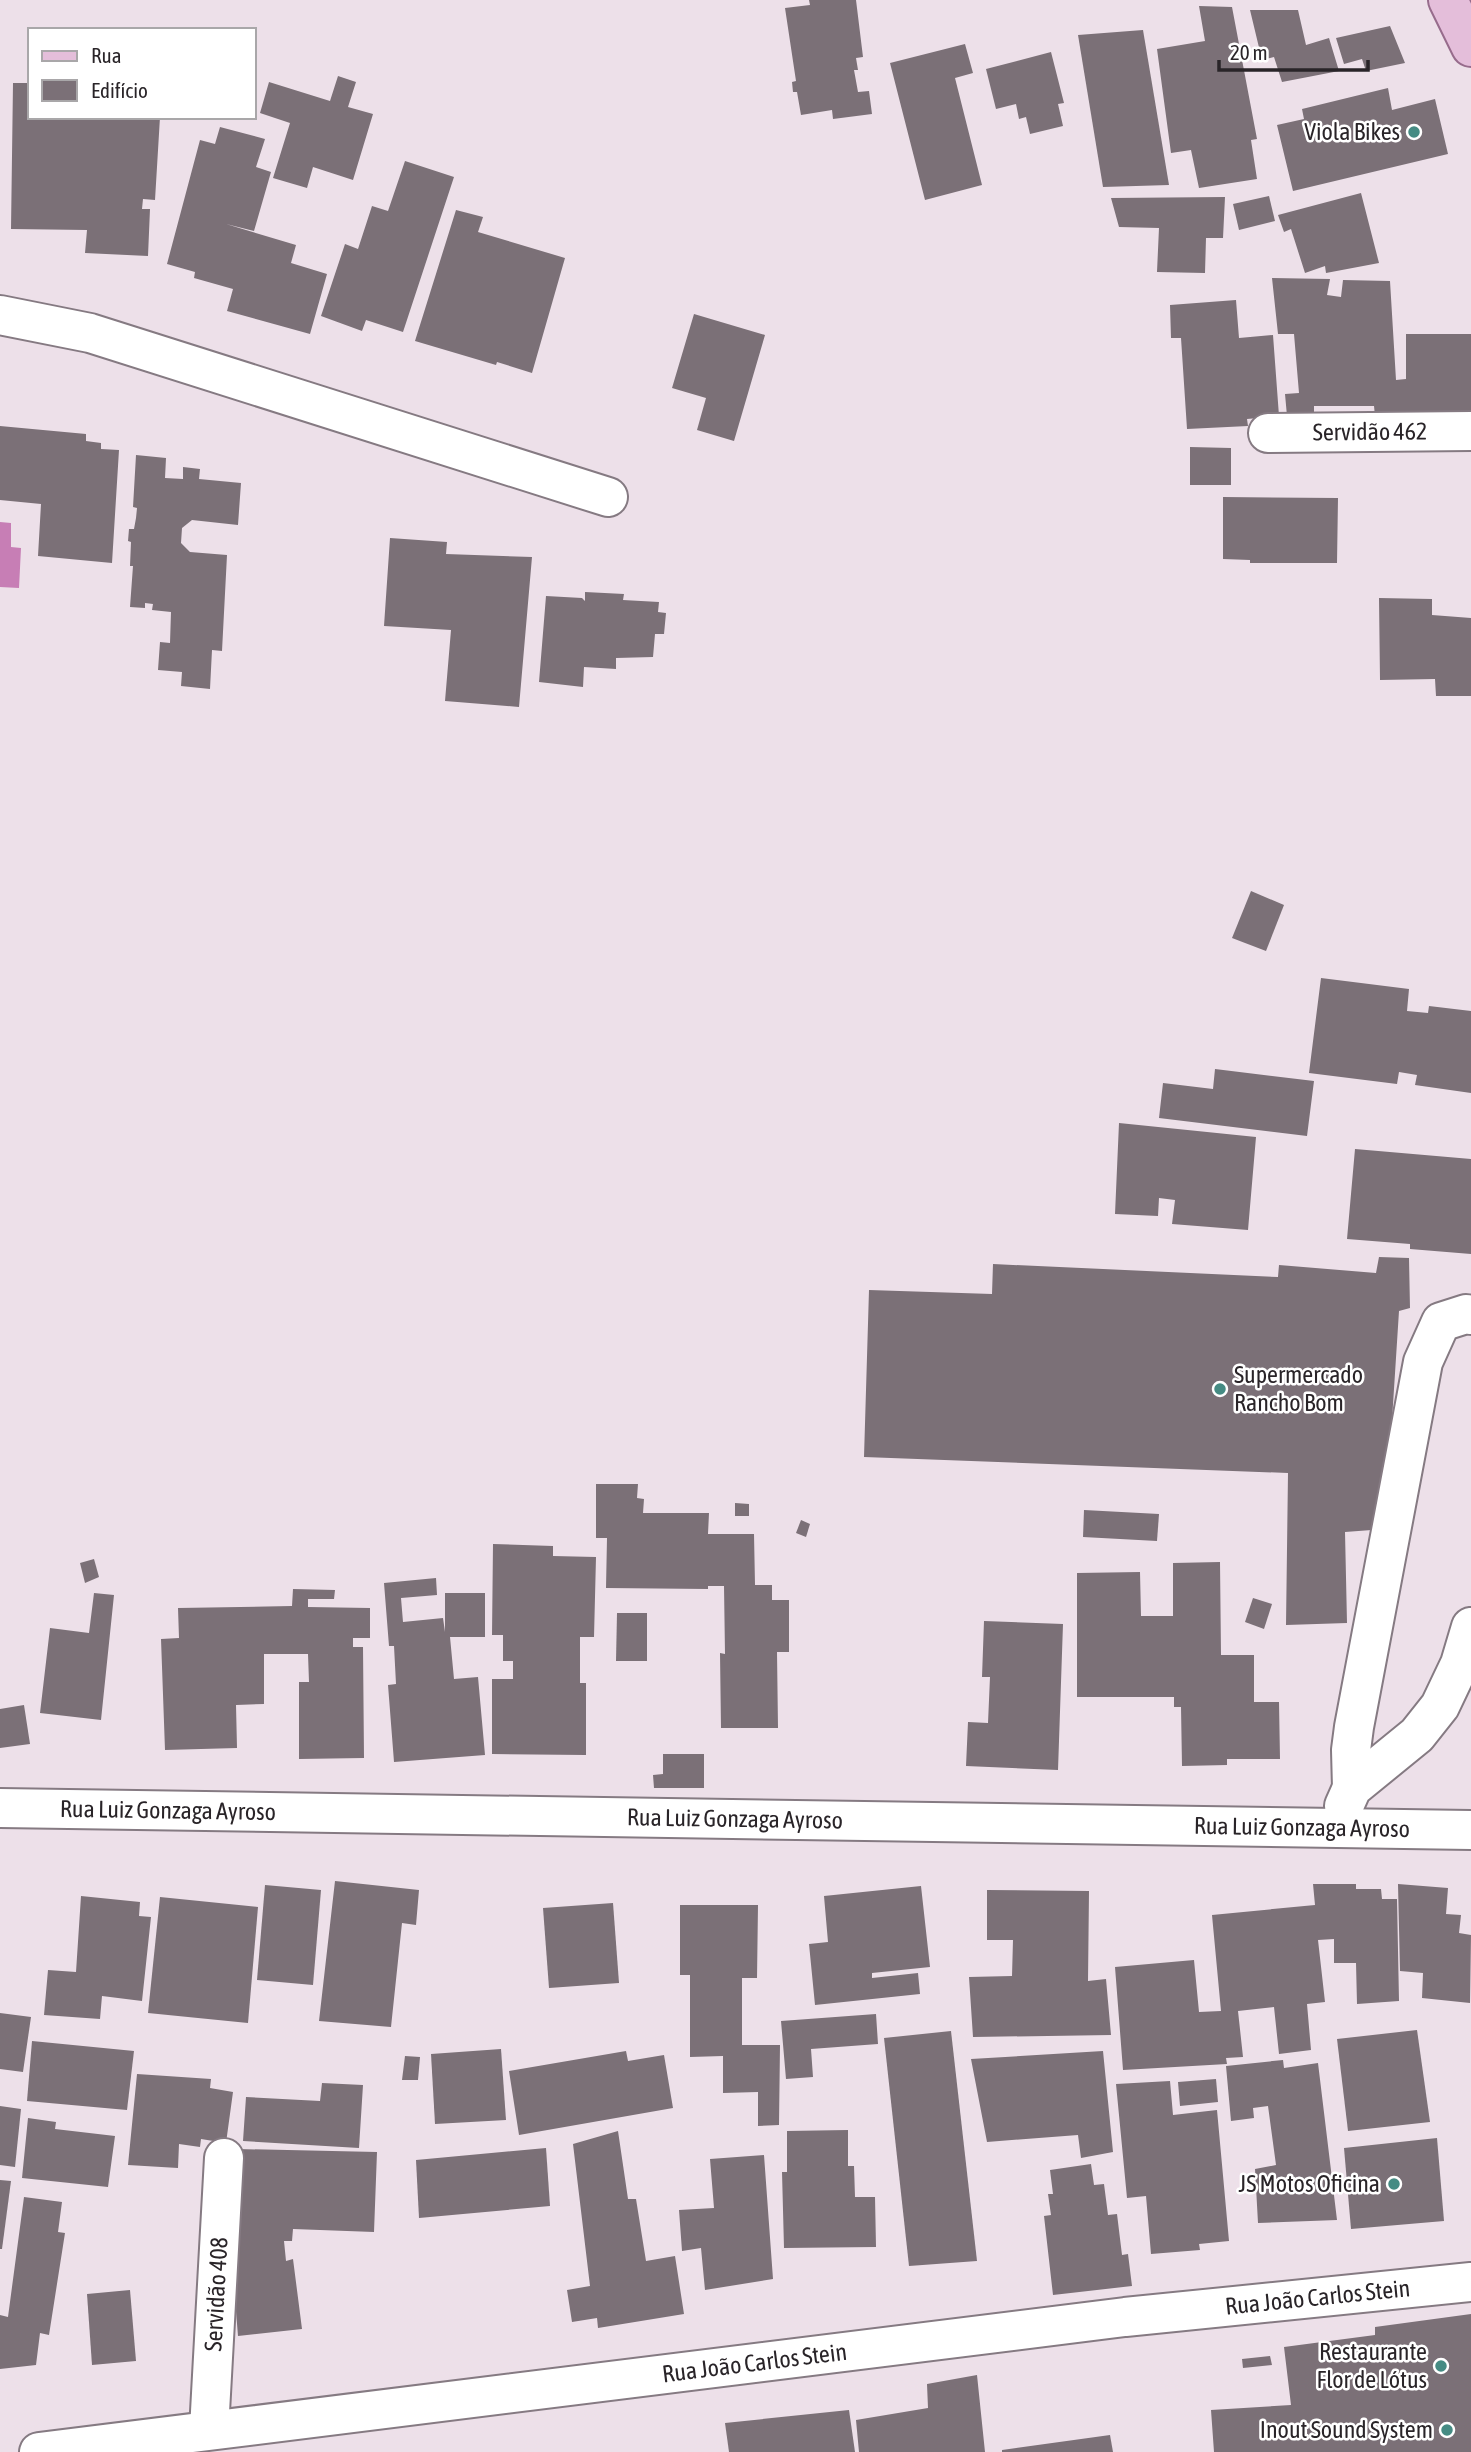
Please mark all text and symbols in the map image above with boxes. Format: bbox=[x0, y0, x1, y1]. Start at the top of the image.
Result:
legend bbox=[28, 28, 256, 119]
scale bar bbox=[1219, 28, 1368, 72]
text: 20 m bbox=[1230, 40, 1268, 64]
text: Rua bbox=[91, 43, 121, 67]
text: Edifício bbox=[91, 78, 148, 102]
place label: Viola Bikes bbox=[1304, 118, 1400, 145]
marker: Viola Bikes bbox=[1406, 124, 1422, 140]
street label: Servidão 462 bbox=[1313, 417, 1427, 446]
place label: Supermercado Rancho Bom bbox=[1234, 1361, 1363, 1416]
marker: Supermercado Rancho Bom bbox=[1212, 1381, 1228, 1397]
street label: Rua Luiz Gonzaga Ayroso bbox=[60, 1795, 276, 1825]
street label: Rua Luiz Gonzaga Ayroso bbox=[627, 1803, 843, 1834]
street label: Rua Luiz Gonzaga Ayroso bbox=[1194, 1812, 1410, 1842]
place label: JS Motos Oficina bbox=[1239, 2170, 1380, 2197]
marker: JS Motos Oficina bbox=[1386, 2176, 1402, 2192]
street label: Servidão 408 bbox=[199, 2236, 233, 2352]
street label: Rua João Carlos Stein bbox=[1224, 2274, 1411, 2320]
street label: Rua João Carlos Stein bbox=[661, 2338, 848, 2387]
place label: Restaurante Flor de Lótus bbox=[1316, 2338, 1427, 2393]
marker: Restaurante Flor de Lótus bbox=[1433, 2358, 1449, 2374]
place label: Inout Sound System bbox=[1260, 2416, 1433, 2443]
marker: Inout Sound System bbox=[1439, 2422, 1455, 2438]

